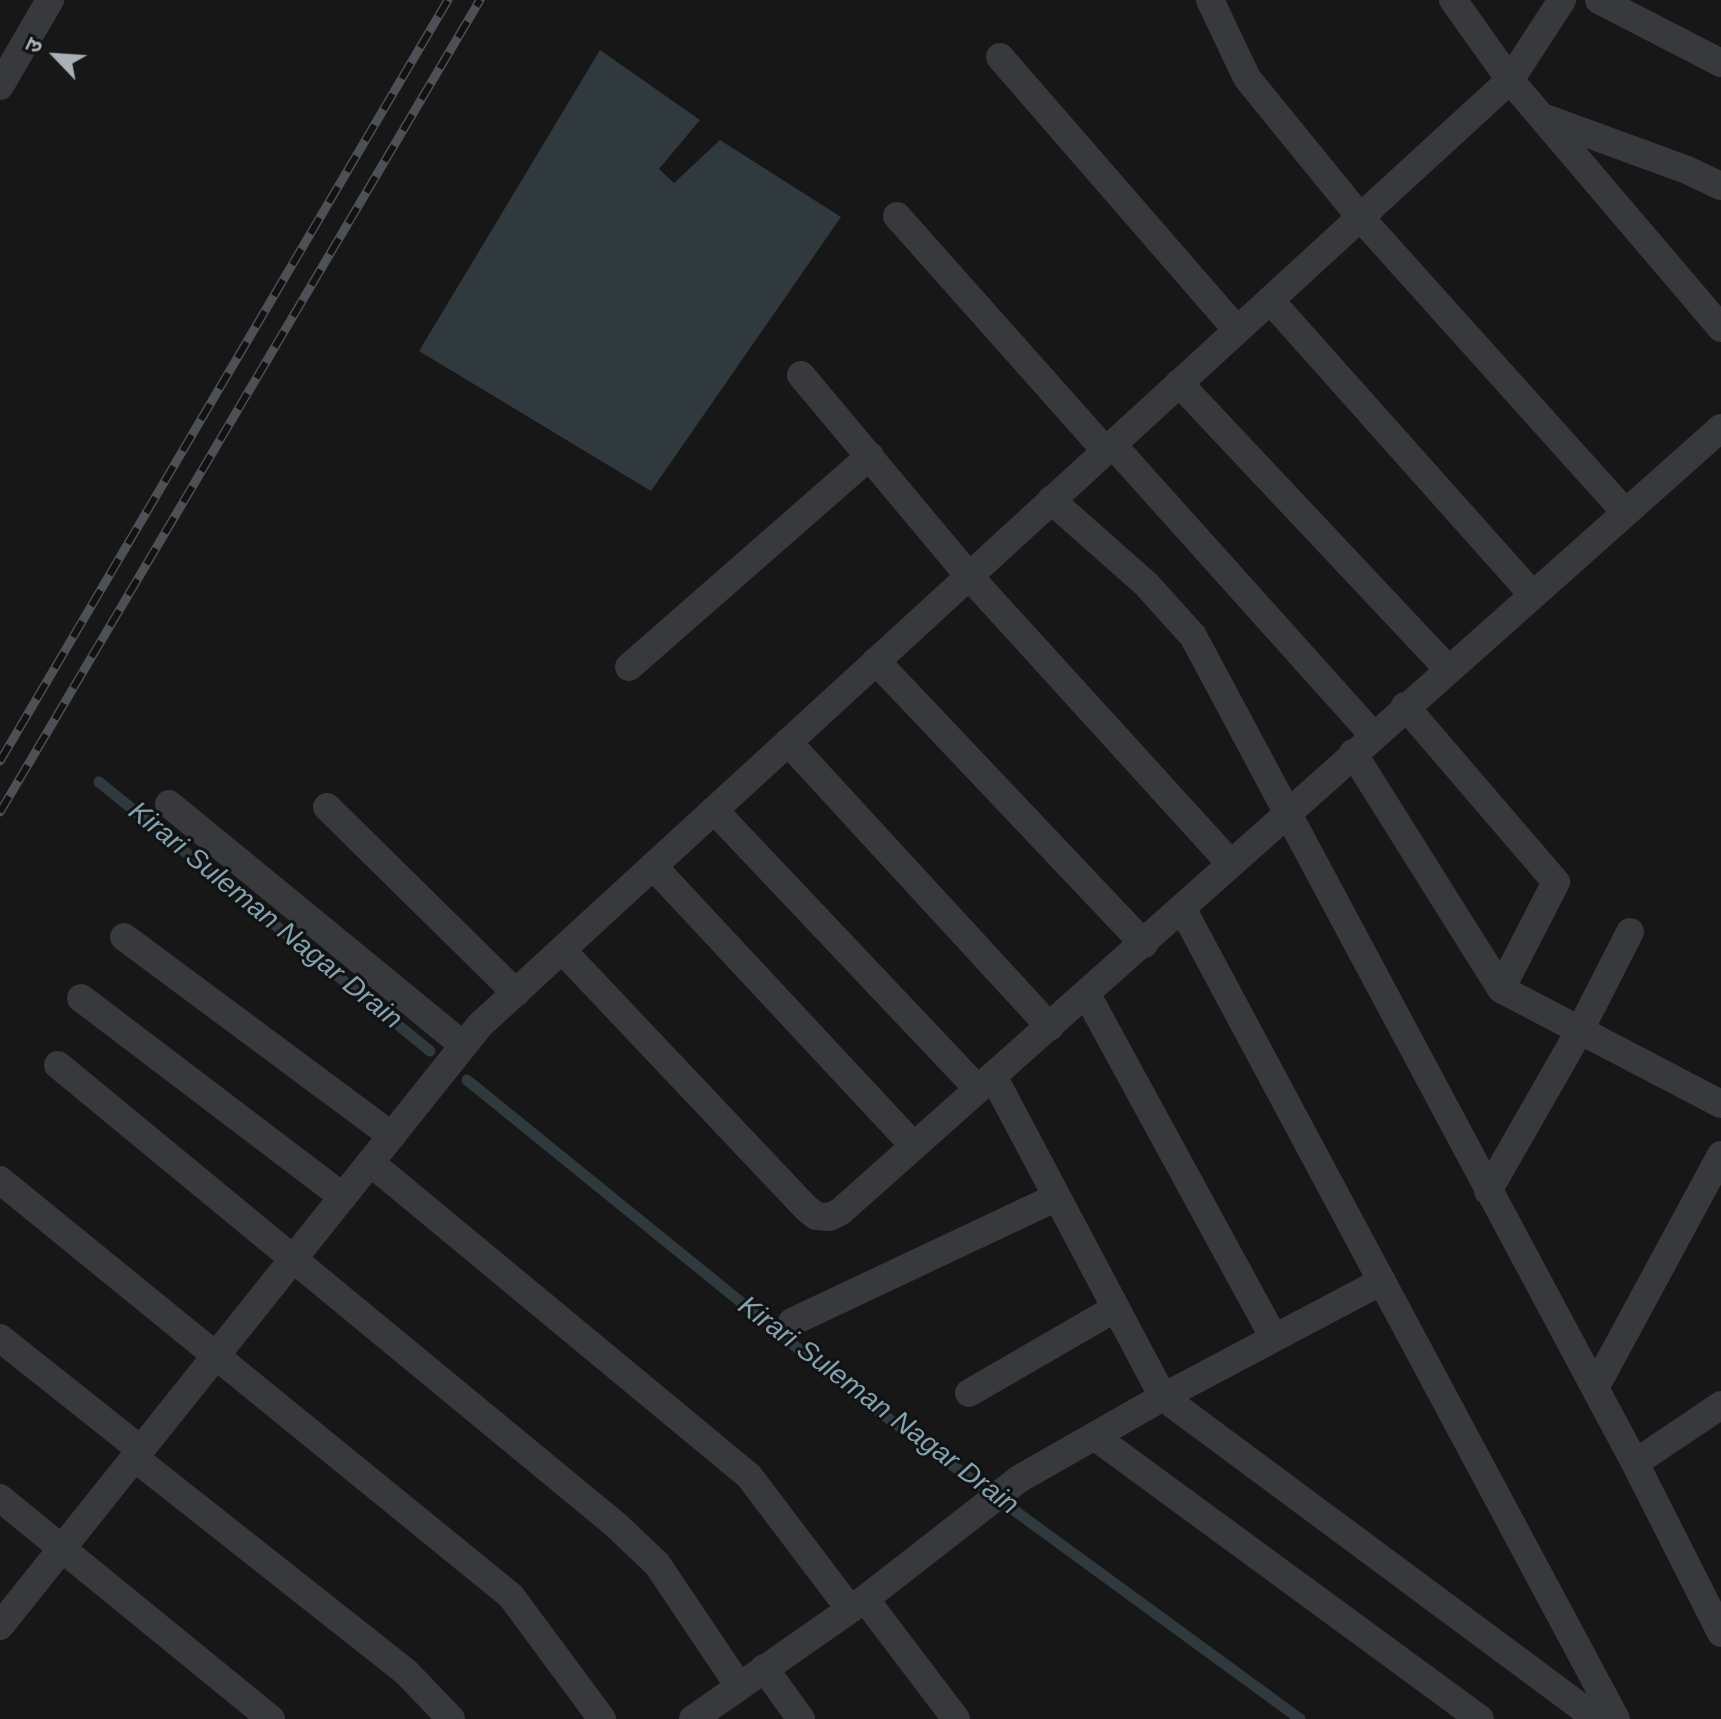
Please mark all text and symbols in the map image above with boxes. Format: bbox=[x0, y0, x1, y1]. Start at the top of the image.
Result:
north arrow bbox=[16, 16, 96, 96]
text: उ bbox=[20, 35, 48, 57]
water label: Kirari Suleman Nagar Drain bbox=[121, 795, 409, 1037]
water label: Kirari Suleman Nagar Drain bbox=[731, 1290, 1025, 1522]

